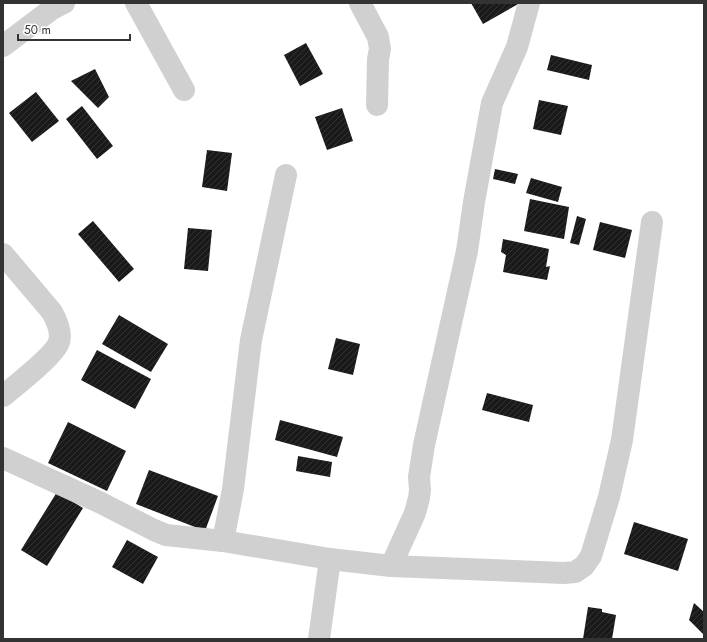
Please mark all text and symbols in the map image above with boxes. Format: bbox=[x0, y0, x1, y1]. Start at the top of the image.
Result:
scale bar bbox=[18, 16, 130, 42]
text: 50 m bbox=[24, 21, 51, 39]

